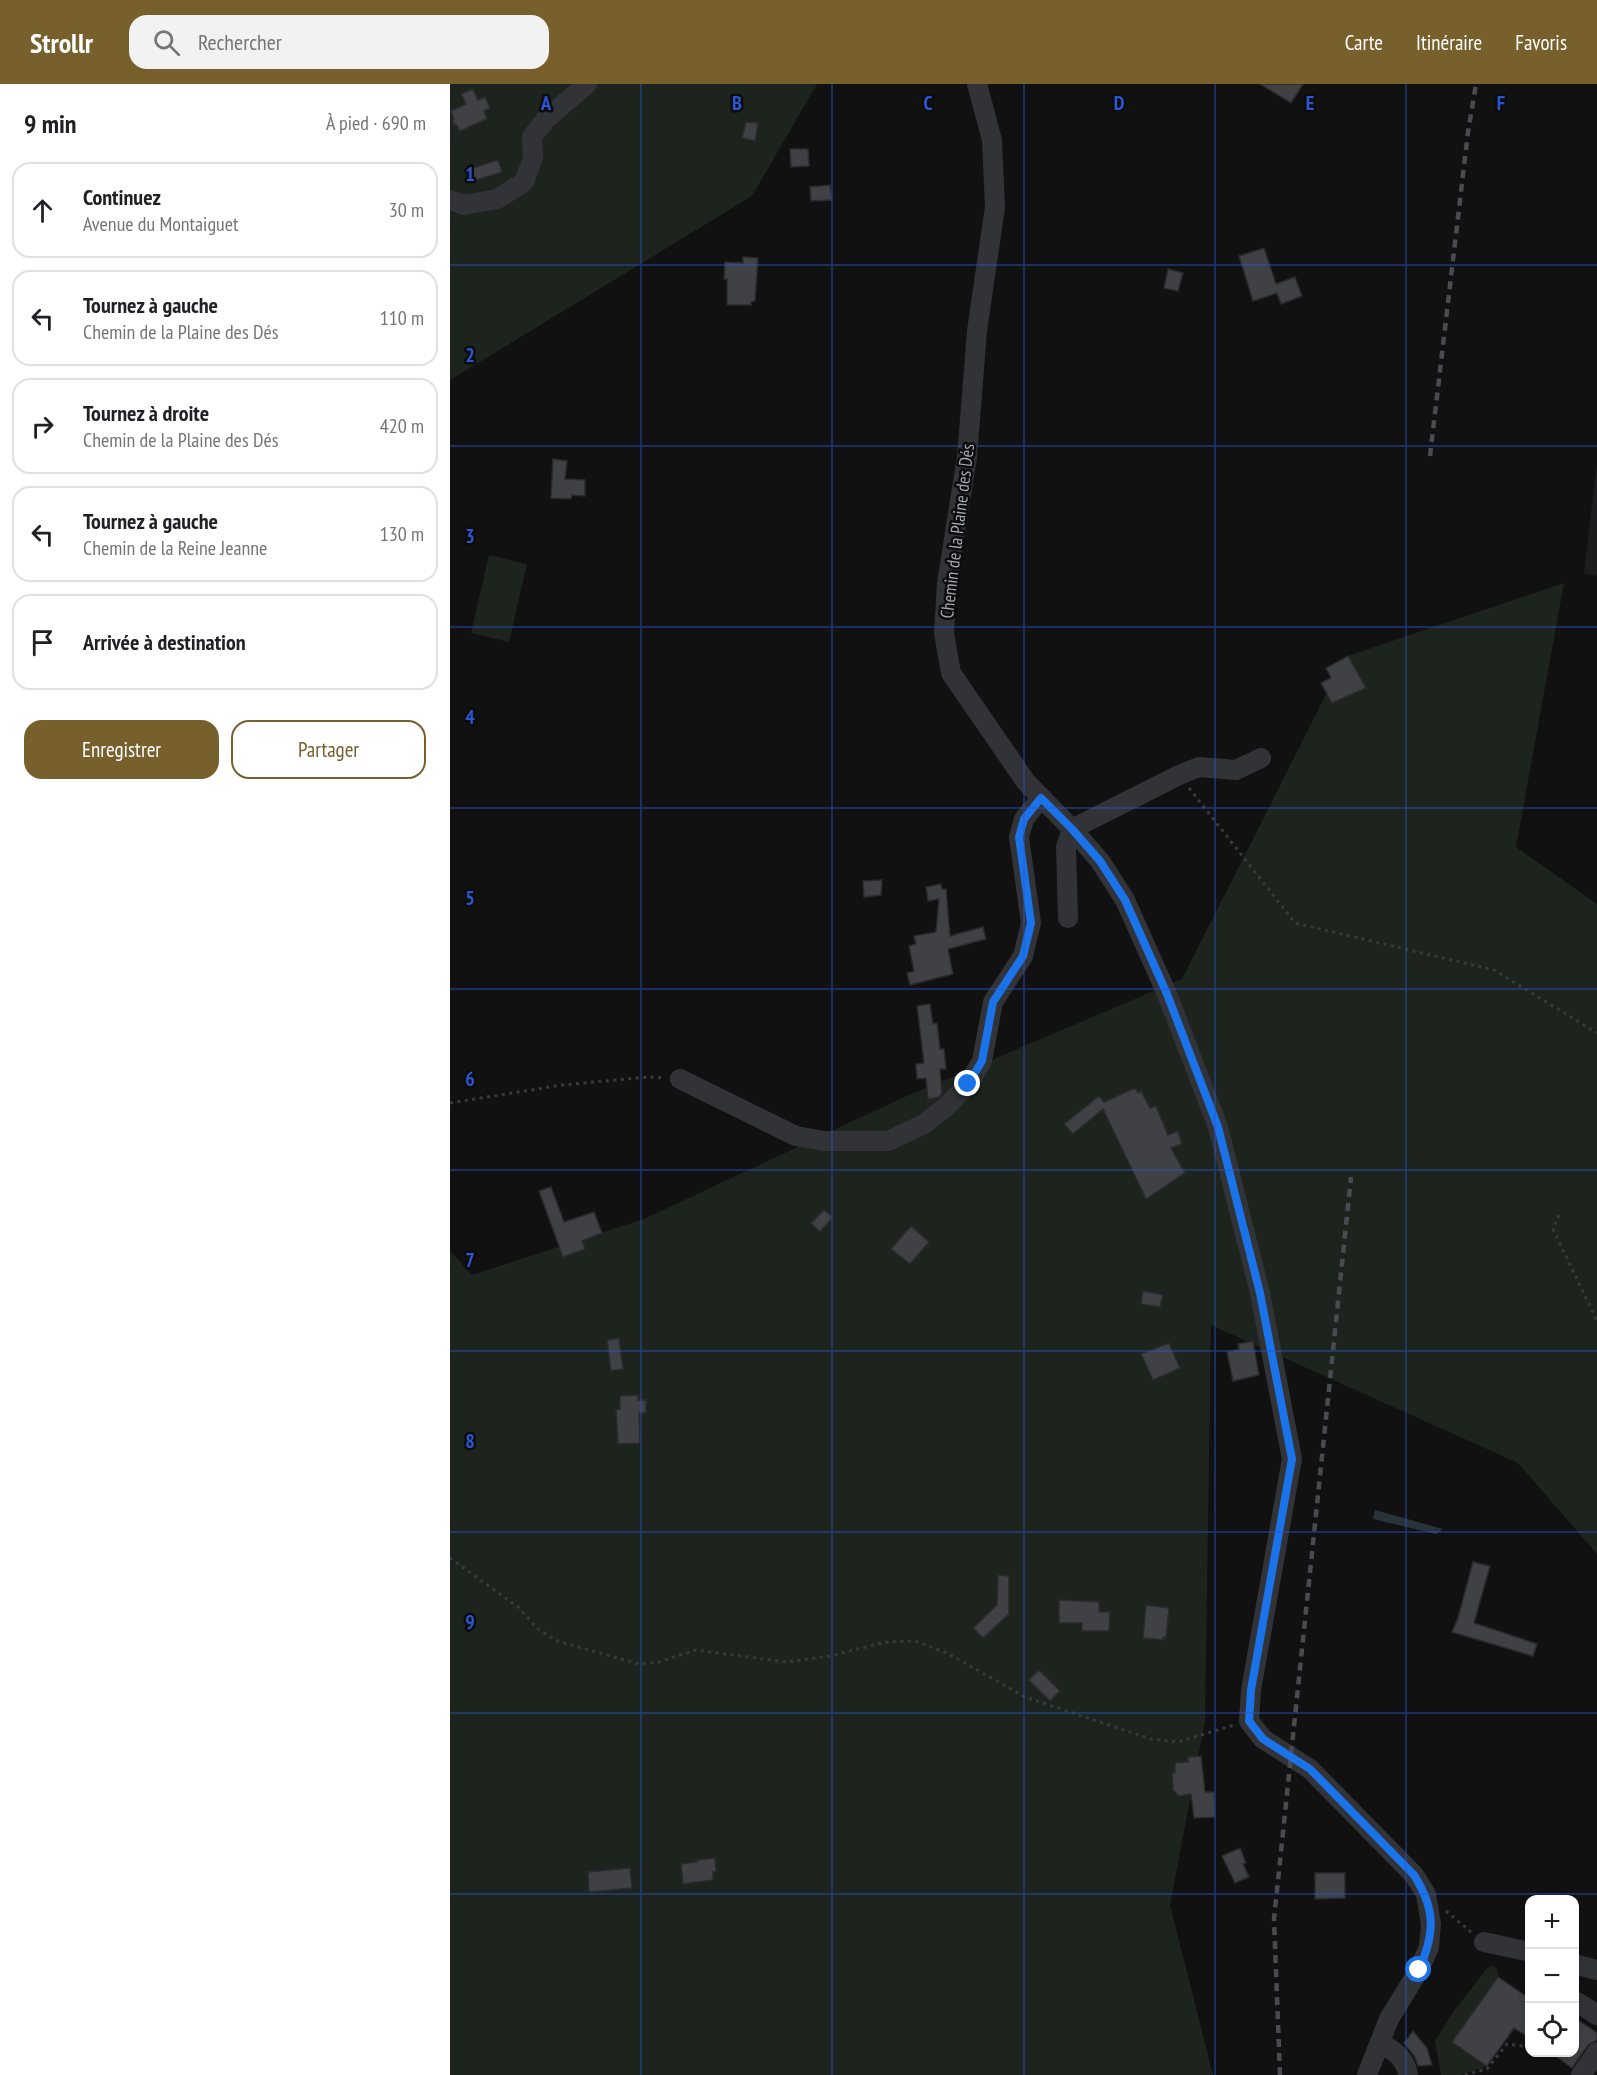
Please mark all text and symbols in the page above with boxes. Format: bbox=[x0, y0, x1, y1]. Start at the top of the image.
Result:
search box bbox=[129, 15, 549, 69]
text: Strollr bbox=[30, 24, 93, 61]
icon: search bbox=[150, 26, 183, 59]
text: Rechercher bbox=[198, 28, 282, 56]
text: Carte bbox=[1345, 29, 1383, 56]
text: Itinéraire bbox=[1416, 29, 1482, 56]
text: Favoris bbox=[1515, 29, 1567, 56]
text: A bbox=[540, 90, 552, 116]
text: B bbox=[732, 90, 742, 116]
text: C bbox=[923, 90, 933, 116]
text: D bbox=[1114, 90, 1125, 116]
text: E bbox=[1306, 90, 1314, 116]
text: F bbox=[1497, 90, 1505, 116]
text: 9 min bbox=[24, 107, 77, 140]
text: À pied · 690 m bbox=[326, 110, 426, 136]
text: 1 bbox=[465, 161, 475, 187]
text: Continuez bbox=[83, 183, 161, 211]
icon: ahead bbox=[26, 194, 59, 227]
text: 30 m bbox=[389, 197, 424, 223]
text: Avenue du Montaiguet bbox=[83, 211, 238, 237]
text: Tournez à gauche bbox=[83, 291, 218, 319]
icon: left bbox=[26, 302, 59, 335]
text: 110 m bbox=[380, 305, 424, 331]
text: Chemin de la Plaine des Dés bbox=[83, 319, 278, 345]
text: 2 bbox=[465, 342, 475, 368]
text: Tournez à droite bbox=[83, 399, 209, 427]
icon: right bbox=[26, 410, 59, 443]
text: 420 m bbox=[380, 413, 424, 439]
text: Chemin de la Plaine des Dés bbox=[83, 427, 278, 453]
street label: Chemin de la Plaine des Dés bbox=[935, 442, 979, 620]
text: Tournez à gauche bbox=[83, 507, 218, 535]
icon: left bbox=[26, 518, 59, 551]
text: 130 m bbox=[380, 521, 424, 547]
text: 3 bbox=[465, 523, 475, 549]
text: Chemin de la Reine Jeanne bbox=[83, 535, 267, 561]
icon: arrive bbox=[26, 626, 59, 659]
text: Arrivée à destination bbox=[83, 628, 246, 656]
text: 4 bbox=[465, 704, 475, 730]
button: Enregistrer bbox=[24, 720, 219, 779]
button: Partager bbox=[231, 720, 426, 779]
text: 5 bbox=[465, 885, 475, 911]
text: 6 bbox=[465, 1066, 475, 1092]
route end bbox=[954, 1070, 980, 1096]
text: 7 bbox=[465, 1247, 475, 1273]
text: 8 bbox=[465, 1428, 475, 1454]
text: 9 bbox=[465, 1609, 475, 1635]
map controls bbox=[1525, 1895, 1579, 2057]
button: + bbox=[1525, 1895, 1579, 1949]
button: − bbox=[1525, 1949, 1579, 2003]
route start bbox=[1405, 1956, 1431, 1982]
button: locate bbox=[1525, 2003, 1579, 2057]

